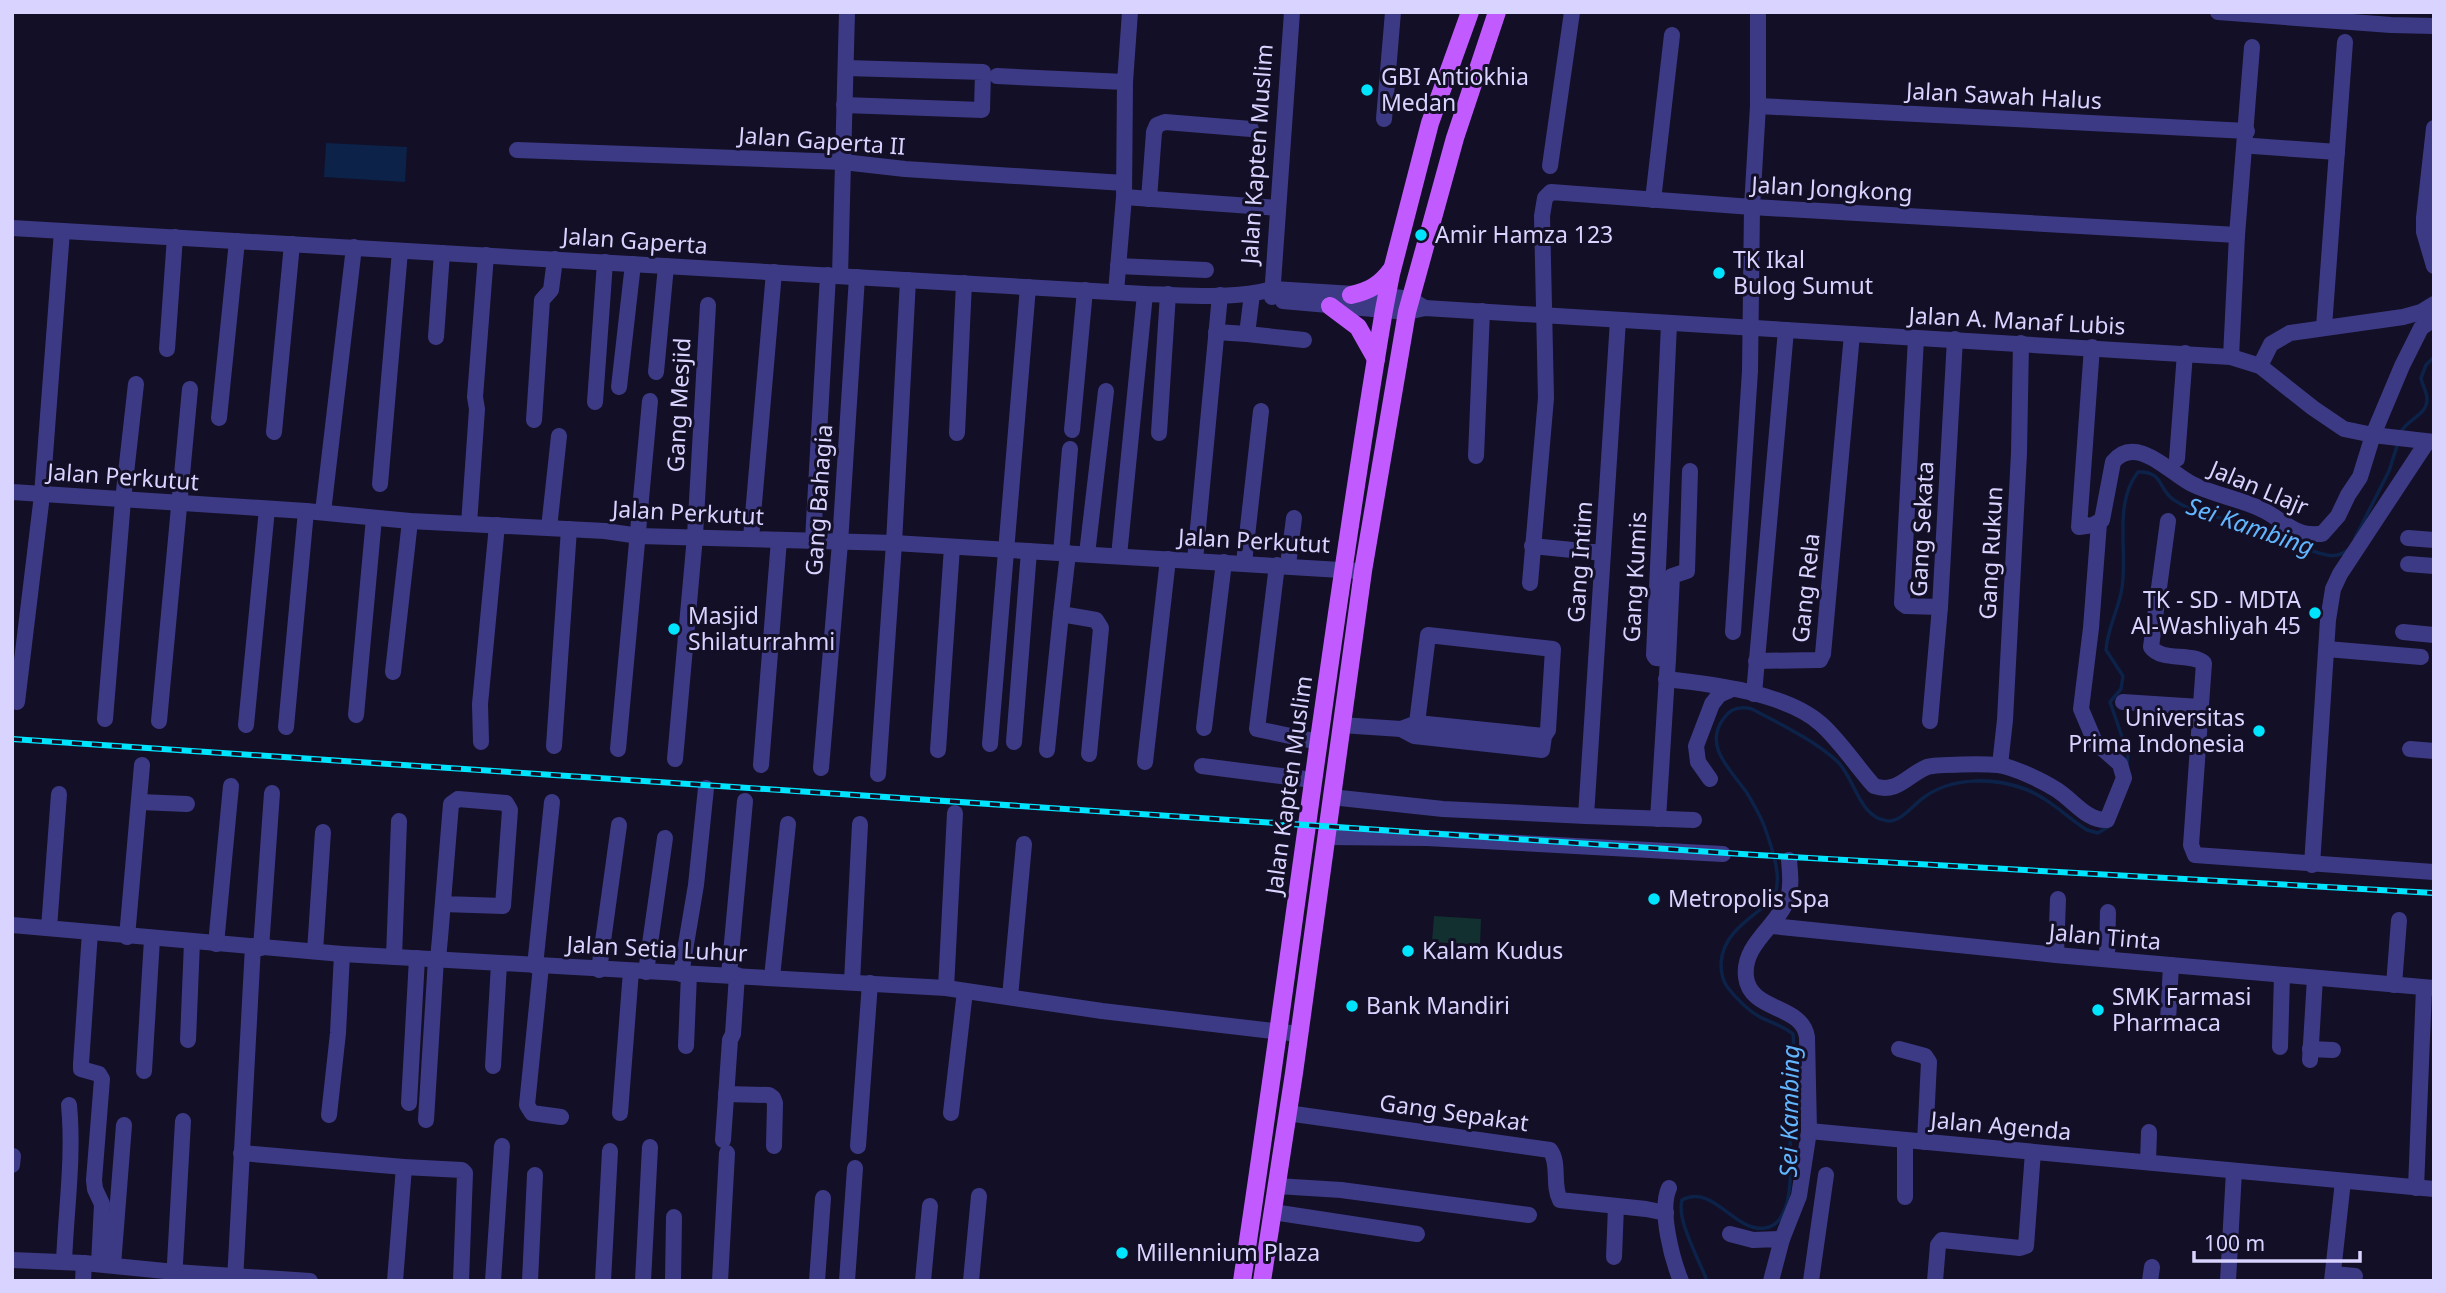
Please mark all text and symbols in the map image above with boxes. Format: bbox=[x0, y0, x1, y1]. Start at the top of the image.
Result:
street label: Jalan Kapten Muslim bbox=[1232, 43, 1280, 267]
place label: GBI Antiokhia Medan bbox=[1381, 60, 1529, 118]
street label: Jalan Sawah Halus bbox=[1903, 74, 2103, 116]
marker: GBI Antiokhia Medan bbox=[1359, 82, 1375, 98]
street label: Jalan Gaperta II bbox=[736, 118, 907, 162]
street label: Jalan Jongkong bbox=[1749, 168, 1913, 208]
place label: Amir Hamza 123 bbox=[1435, 218, 1613, 250]
street label: Jalan Gaperta bbox=[559, 219, 709, 261]
marker: Amir Hamza 123 bbox=[1413, 227, 1429, 243]
place label: TK Ikal Bulog Sumut bbox=[1733, 243, 1873, 301]
marker: TK Ikal Bulog Sumut bbox=[1711, 265, 1727, 281]
street label: Jalan A. Manaf Lubis bbox=[1906, 298, 2126, 342]
street label: Gang Mesjid bbox=[658, 337, 698, 473]
street label: Gang Bahagia bbox=[797, 423, 839, 577]
street label: Jalan Llajr bbox=[2203, 451, 2314, 522]
street label: Jalan Perkutut bbox=[44, 455, 200, 497]
street label: Gang Sekata bbox=[1901, 460, 1941, 598]
street label: Gang Rukun bbox=[1971, 486, 2009, 620]
water label: Sei Kambing bbox=[2182, 488, 2319, 563]
street label: Jalan Perkutut bbox=[609, 492, 765, 532]
street label: Gang Intim bbox=[1559, 500, 1599, 624]
street label: Gang Kumis bbox=[1615, 511, 1653, 643]
street label: Jalan Perkutut bbox=[1175, 520, 1331, 560]
street label: Gang Rela bbox=[1783, 531, 1827, 644]
place label: TK - SD - MDTA Al-Washliyah 45 bbox=[2131, 583, 2301, 641]
place label: Masjid Shilaturrahmi bbox=[688, 599, 835, 657]
marker: TK - SD - MDTA Al-Washliyah 45 bbox=[2307, 605, 2323, 621]
marker: Masjid Shilaturrahmi bbox=[666, 621, 682, 637]
street label: Jalan Kapten Muslim bbox=[1257, 673, 1319, 898]
place label: Universitas Prima Indonesia bbox=[2068, 701, 2245, 759]
marker: Universitas Prima Indonesia bbox=[2251, 723, 2267, 739]
place label: Metropolis Spa bbox=[1668, 882, 1830, 914]
marker: Metropolis Spa bbox=[1646, 891, 1662, 907]
street label: Jalan Tinta bbox=[2046, 915, 2162, 957]
street label: Jalan Setia Luhur bbox=[564, 927, 749, 969]
place label: Kalam Kudus bbox=[1422, 934, 1563, 966]
marker: Kalam Kudus bbox=[1400, 943, 1416, 959]
place label: SMK Farmasi Pharmaca bbox=[2112, 980, 2251, 1038]
place label: Bank Mandiri bbox=[1366, 989, 1510, 1021]
marker: Bank Mandiri bbox=[1344, 998, 1360, 1014]
marker: SMK Farmasi Pharmaca bbox=[2090, 1002, 2106, 1018]
water label: Sei Kambing bbox=[1771, 1044, 1806, 1178]
street label: Gang Sepakat bbox=[1378, 1086, 1531, 1138]
street label: Jalan Agenda bbox=[1927, 1103, 2073, 1147]
scale bar bbox=[2194, 1220, 2360, 1264]
text: 100 m bbox=[2204, 1229, 2265, 1257]
place label: Millennium Plaza bbox=[1136, 1236, 1320, 1268]
marker: Millennium Plaza bbox=[1114, 1245, 1130, 1261]

